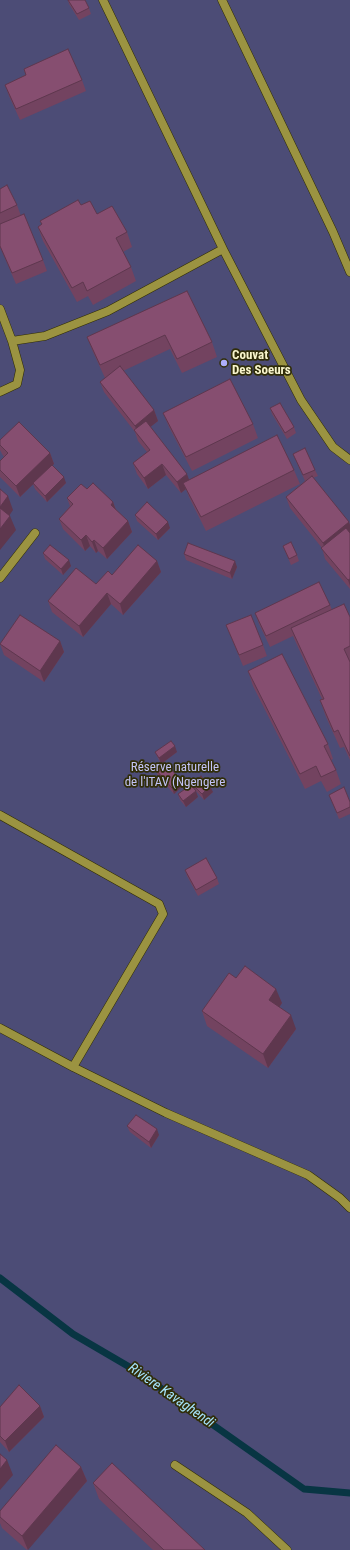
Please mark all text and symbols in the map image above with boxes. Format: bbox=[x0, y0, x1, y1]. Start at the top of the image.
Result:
place label: Couvat Des Soeurs bbox=[232, 348, 291, 379]
marker: Couvat Des Soeurs bbox=[219, 358, 229, 368]
park label: Réserve naturelle de l'ITAV (Ngengere bbox=[125, 760, 225, 791]
water label: Riviere Kavaghendi bbox=[125, 1360, 217, 1432]

